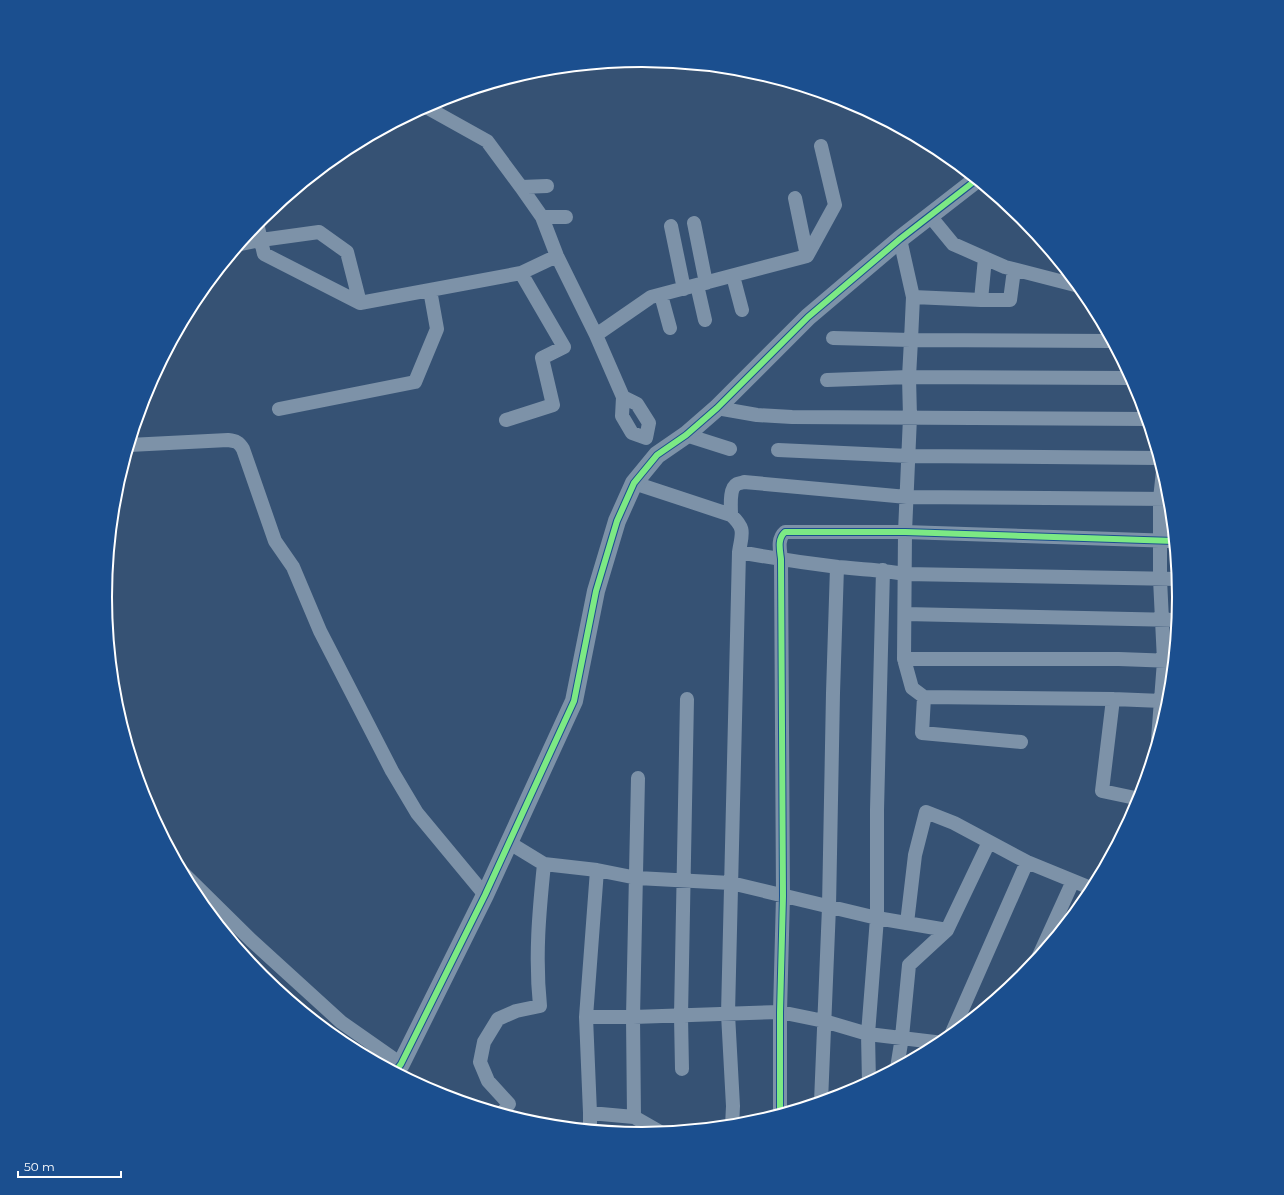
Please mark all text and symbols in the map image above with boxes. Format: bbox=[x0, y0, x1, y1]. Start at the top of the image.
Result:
scale bar bbox=[18, 1153, 121, 1179]
text: 50 m bbox=[24, 1159, 55, 1174]

